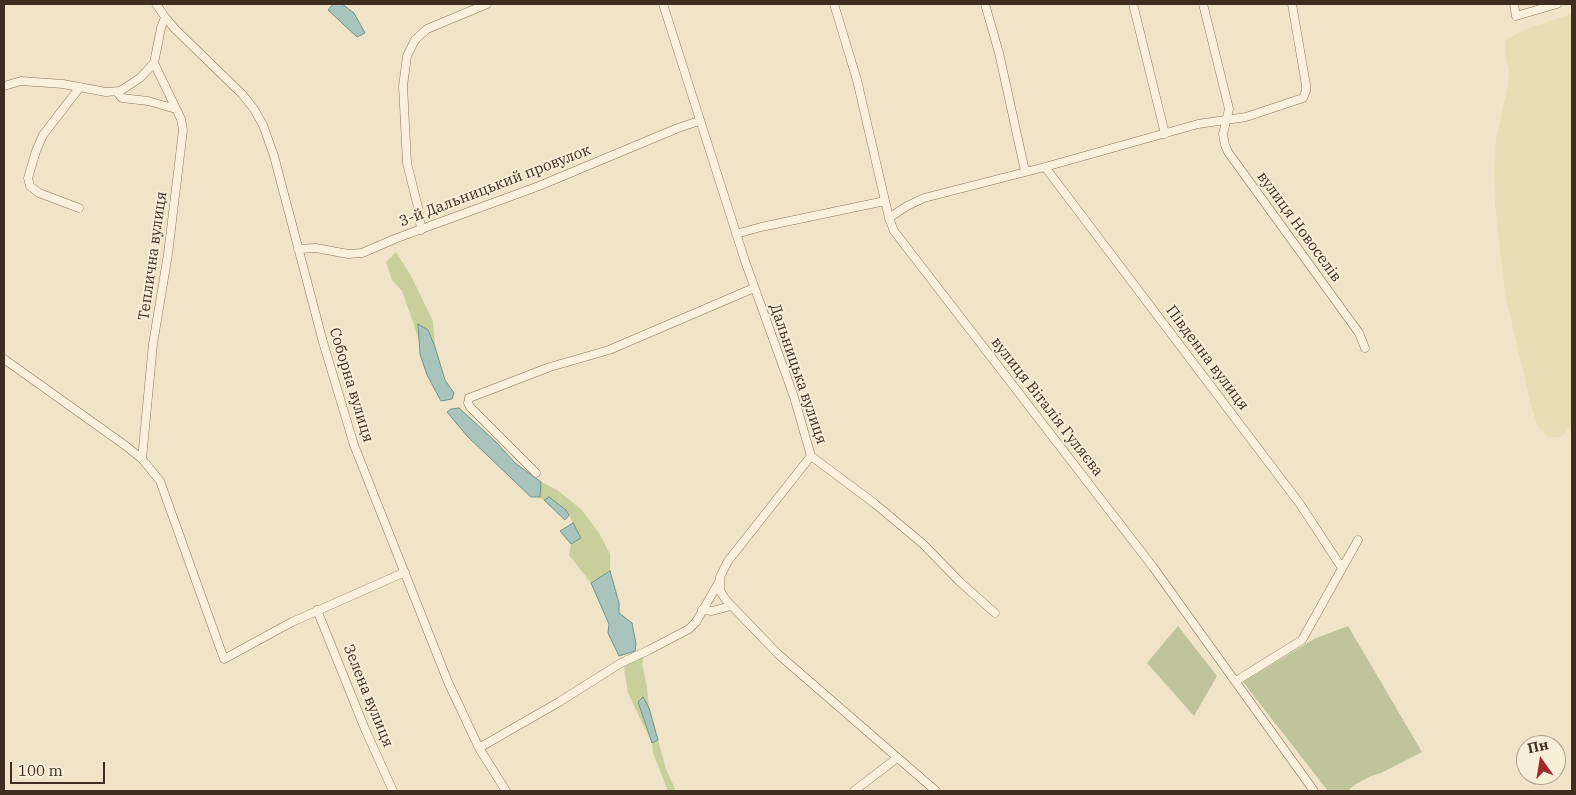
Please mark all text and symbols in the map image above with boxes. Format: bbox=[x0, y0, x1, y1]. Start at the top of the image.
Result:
street label: 3-й Дальницький провулок bbox=[397, 141, 593, 231]
street label: вулиця Новоселів bbox=[1253, 168, 1345, 286]
street label: Теплична вулиця bbox=[135, 190, 171, 322]
street label: Дальницька вулиця bbox=[766, 301, 830, 447]
street label: Південна вулиця bbox=[1162, 302, 1252, 414]
street label: Соборна вулиця bbox=[325, 325, 377, 445]
street label: вулиця Віталія Гуляєва bbox=[987, 334, 1107, 480]
street label: Зелена вулиця bbox=[339, 642, 397, 750]
north arrow bbox=[1516, 735, 1566, 785]
text: Пн bbox=[1526, 735, 1550, 757]
scale bar bbox=[12, 752, 108, 784]
text: 100 m bbox=[18, 761, 63, 780]

